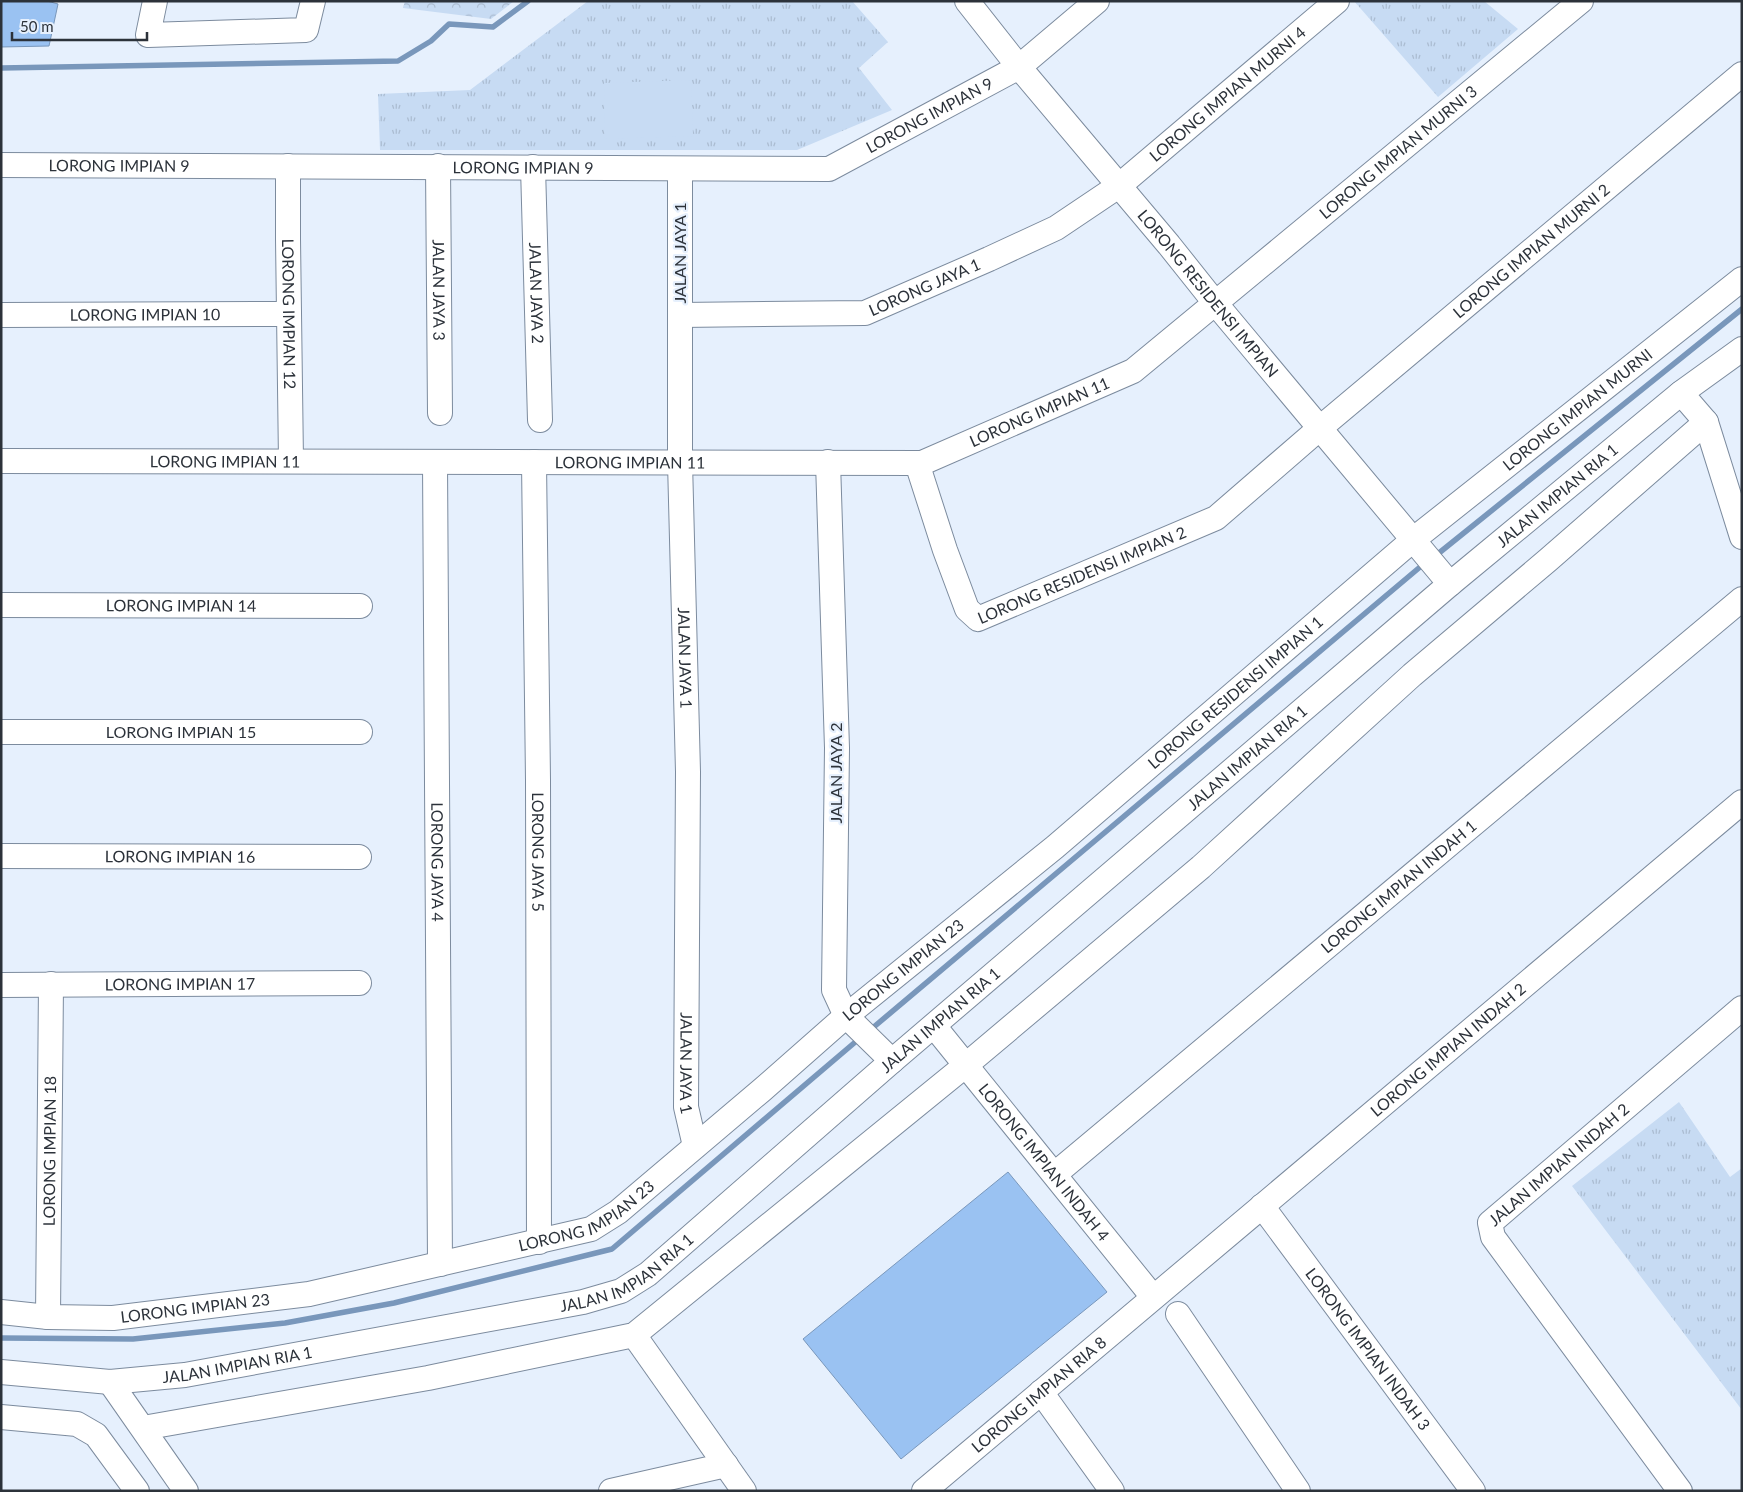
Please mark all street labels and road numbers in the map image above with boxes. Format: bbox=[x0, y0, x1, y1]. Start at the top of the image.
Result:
street label: LORONG IMPIAN MURNI 4 bbox=[1145, 22, 1309, 165]
street label: LORONG IMPIAN 9 bbox=[863, 73, 996, 156]
street label: LORONG IMPIAN MURNI 3 bbox=[1315, 81, 1480, 222]
street label: LORONG IMPIAN 9 bbox=[48, 155, 190, 175]
street label: LORONG IMPIAN 9 bbox=[452, 157, 594, 177]
street label: LORONG IMPIAN MURNI 2 bbox=[1449, 179, 1613, 322]
street label: JALAN JAYA 1 bbox=[670, 202, 689, 304]
street label: LORONG RESIDENSI IMPIAN bbox=[1134, 205, 1283, 381]
street label: LORONG IMPIAN 12 bbox=[279, 239, 300, 389]
street label: JALAN JAYA 3 bbox=[430, 239, 449, 341]
street label: JALAN JAYA 2 bbox=[526, 242, 548, 344]
street label: LORONG JAYA 1 bbox=[866, 254, 983, 319]
street label: LORONG IMPIAN 10 bbox=[70, 304, 220, 324]
street label: LORONG IMPIAN MURNI bbox=[1499, 344, 1656, 474]
street label: LORONG IMPIAN 11 bbox=[966, 373, 1112, 450]
street label: JALAN IMPIAN RIA 1 bbox=[1492, 439, 1621, 551]
street label: LORONG IMPIAN 11 bbox=[150, 451, 300, 471]
street label: LORONG IMPIAN 11 bbox=[555, 452, 705, 472]
street label: LORONG RESIDENSI IMPIAN 2 bbox=[975, 522, 1189, 627]
street label: LORONG IMPIAN 14 bbox=[106, 595, 256, 615]
street label: JALAN JAYA 1 bbox=[675, 607, 696, 709]
street label: LORONG RESIDENSI IMPIAN 1 bbox=[1144, 612, 1326, 772]
street label: JALAN IMPIAN RIA 1 bbox=[1183, 701, 1311, 814]
street label: LORONG IMPIAN 15 bbox=[106, 722, 256, 741]
street label: JALAN JAYA 2 bbox=[826, 722, 845, 824]
street label: LORONG JAYA 5 bbox=[529, 792, 548, 912]
street label: LORONG JAYA 4 bbox=[428, 802, 448, 922]
street label: LORONG IMPIAN INDAH 1 bbox=[1317, 816, 1480, 957]
street label: LORONG IMPIAN 16 bbox=[105, 846, 255, 866]
street label: LORONG IMPIAN 23 bbox=[838, 915, 967, 1024]
street label: JALAN IMPIAN RIA 1 bbox=[876, 963, 1004, 1076]
street label: LORONG IMPIAN 17 bbox=[105, 974, 255, 993]
street label: LORONG IMPIAN INDAH 2 bbox=[1366, 979, 1529, 1120]
street label: JALAN JAYA 1 bbox=[677, 1012, 697, 1115]
street label: LORONG IMPIAN 18 bbox=[39, 1076, 59, 1226]
street label: LORONG IMPIAN INDAH 4 bbox=[975, 1079, 1114, 1244]
street label: JALAN IMPIAN INDAH 2 bbox=[1484, 1099, 1632, 1229]
street label: LORONG IMPIAN 23 bbox=[516, 1176, 658, 1254]
street label: JALAN IMPIAN RIA 1 bbox=[558, 1229, 697, 1315]
street label: LORONG IMPIAN INDAH 3 bbox=[1302, 1264, 1435, 1434]
street label: LORONG IMPIAN 23 bbox=[119, 1289, 271, 1326]
street label: LORONG IMPIAN RIA 8 bbox=[967, 1332, 1110, 1456]
street label: JALAN IMPIAN RIA 1 bbox=[162, 1342, 314, 1386]

